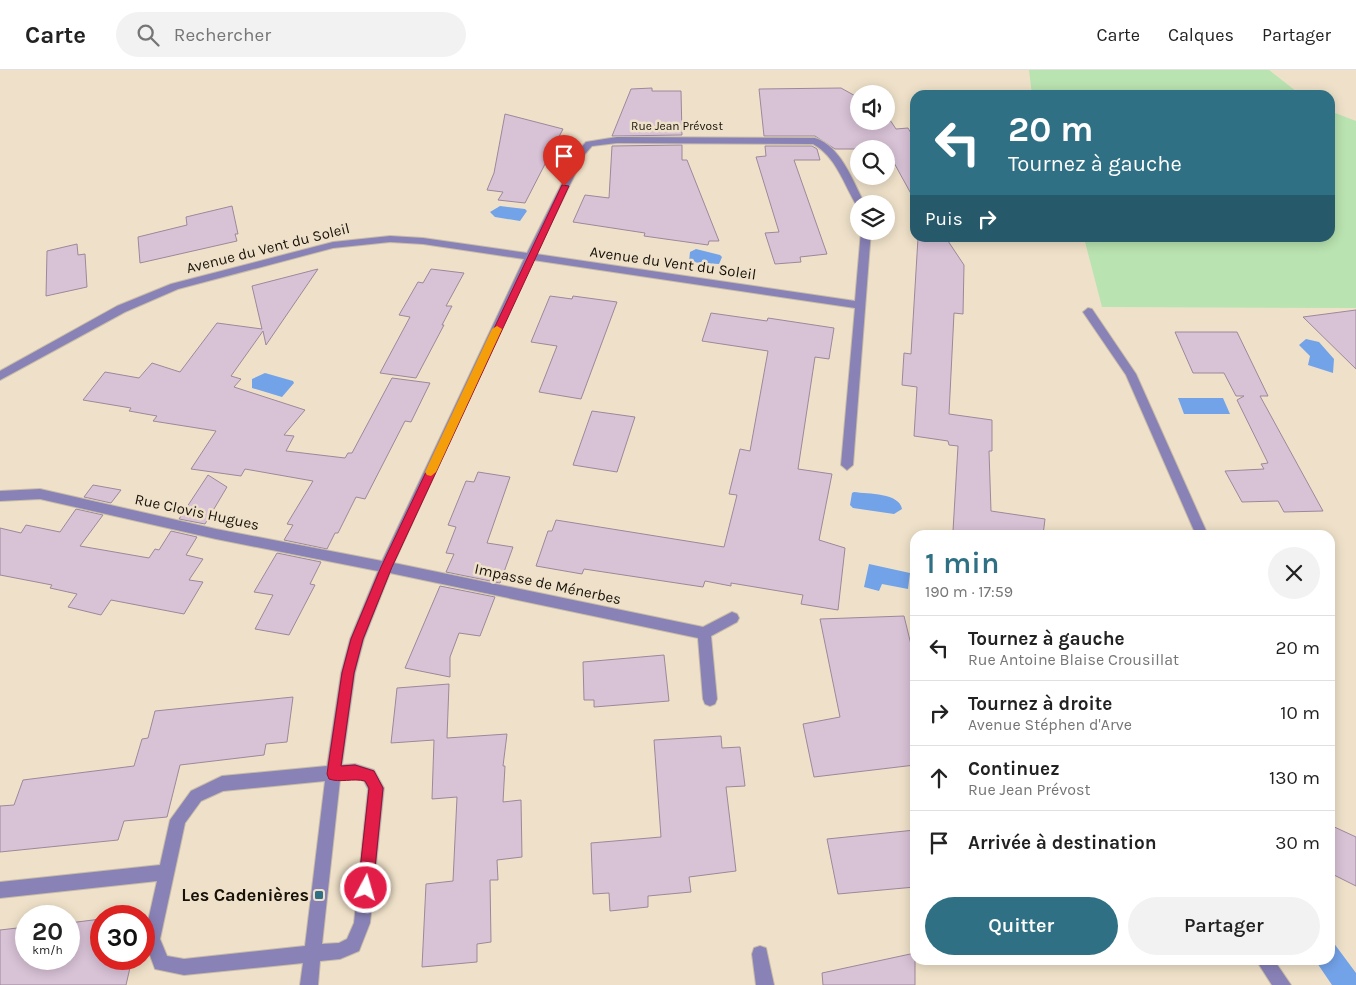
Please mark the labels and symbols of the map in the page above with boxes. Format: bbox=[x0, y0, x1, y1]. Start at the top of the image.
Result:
street label: Rue Jean Prévost bbox=[631, 119, 723, 133]
pin bbox=[543, 135, 585, 186]
street label: Avenue du Vent du Soleil bbox=[184, 219, 352, 277]
street label: Avenue du Vent du Soleil bbox=[589, 242, 757, 284]
street label: Rue Clovis Hugues bbox=[133, 490, 261, 534]
street label: Impasse de Ménerbes bbox=[473, 560, 623, 608]
position arrow bbox=[339, 861, 391, 913]
place label: Les Cadenières bbox=[181, 884, 309, 906]
marker: Les Cadenières bbox=[313, 889, 325, 901]
speed limit sign: 30 bbox=[90, 905, 155, 970]

